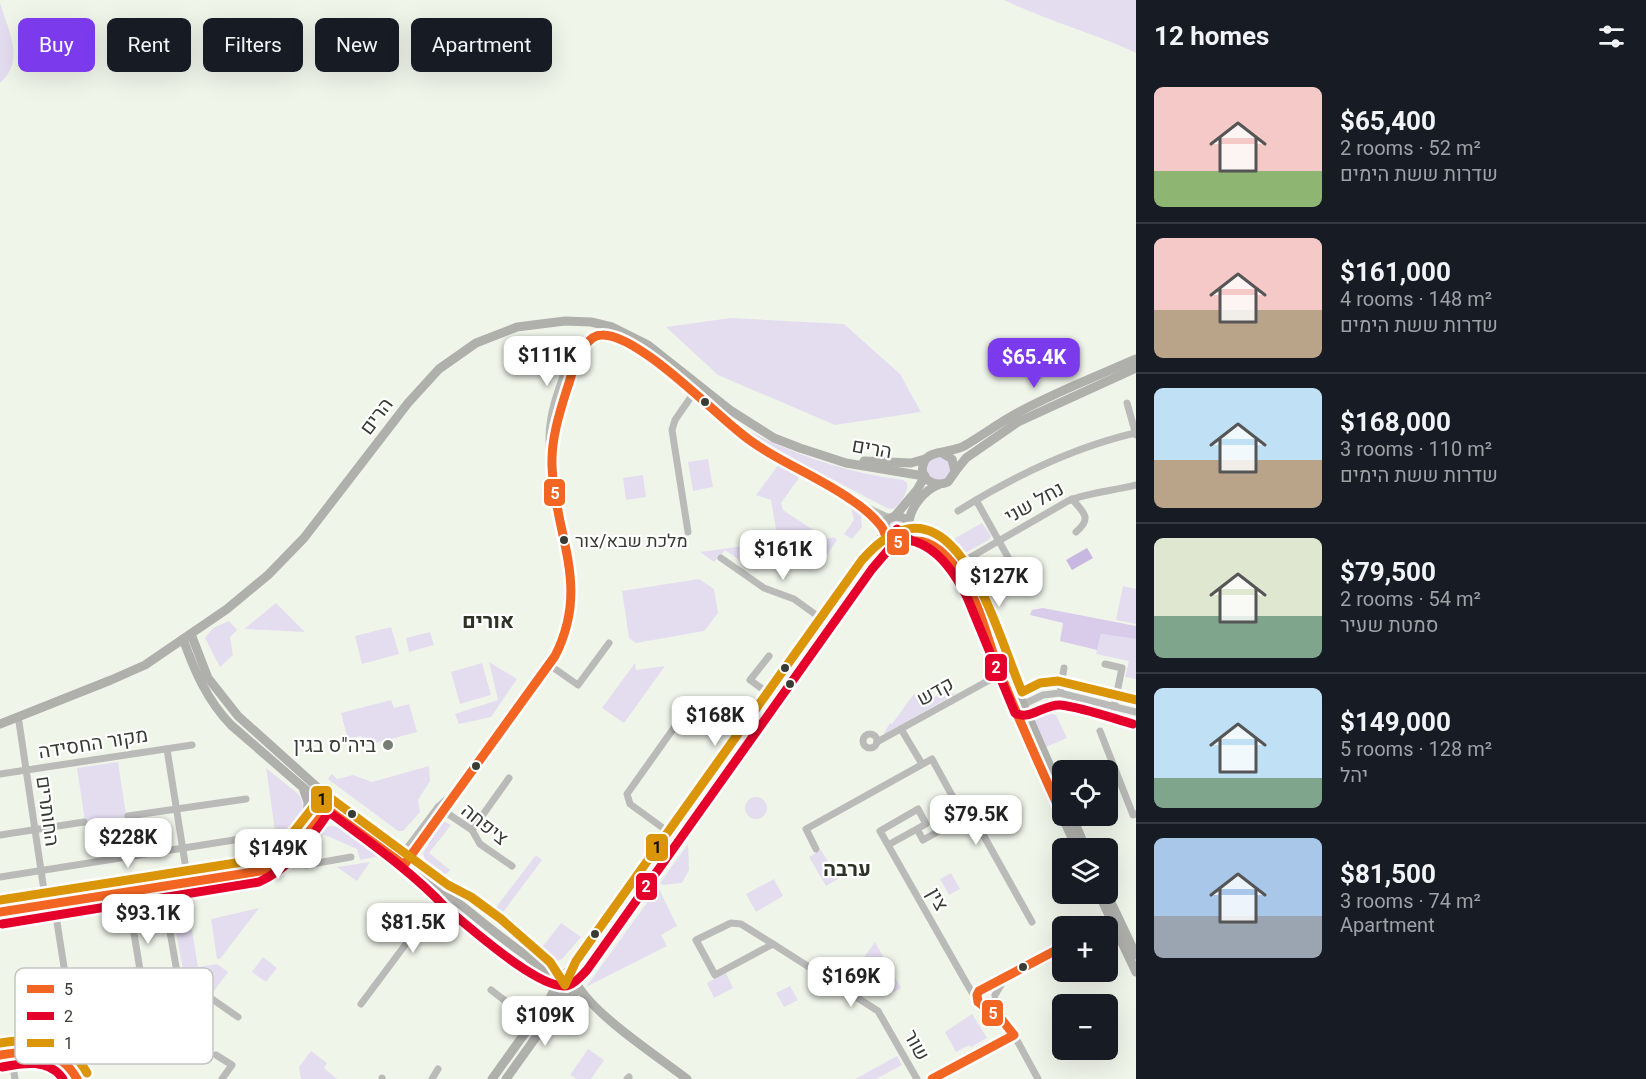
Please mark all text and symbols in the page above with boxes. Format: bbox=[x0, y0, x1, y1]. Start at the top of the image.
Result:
chip: Buy bbox=[18, 18, 95, 72]
chip: Rent bbox=[107, 18, 191, 72]
chip: Filters bbox=[203, 18, 303, 72]
chip: New bbox=[315, 18, 399, 72]
chip: Apartment bbox=[411, 18, 552, 72]
icon: filters bbox=[1595, 20, 1628, 53]
text: 12 homes bbox=[1154, 21, 1269, 51]
text: $65,400 bbox=[1340, 106, 1436, 136]
icon: home bbox=[1202, 111, 1274, 183]
text: 2 rooms · 52 m² bbox=[1340, 136, 1481, 160]
text: שדרות ששת הימים bbox=[1340, 162, 1498, 186]
text: $161,000 bbox=[1340, 257, 1451, 287]
icon: home bbox=[1202, 262, 1274, 334]
text: 4 rooms · 148 m² bbox=[1340, 287, 1492, 311]
text: שדרות ששת הימים bbox=[1340, 313, 1498, 337]
pin: $111K bbox=[505, 336, 589, 387]
pin: $65.4K bbox=[985, 338, 1083, 389]
text: $111K bbox=[518, 343, 576, 367]
text: $65.4K bbox=[1002, 345, 1066, 369]
street label: הרים bbox=[354, 393, 398, 439]
unlabelled marker bbox=[699, 396, 711, 408]
text: $168,000 bbox=[1340, 407, 1451, 437]
icon: home bbox=[1202, 412, 1274, 484]
street label: הרים bbox=[850, 433, 894, 463]
text: 3 rooms · 110 m² bbox=[1340, 437, 1492, 461]
text: שדרות ששת הימים bbox=[1340, 463, 1498, 487]
street label: נחל שני bbox=[1000, 476, 1068, 528]
line badge: 5 bbox=[543, 478, 566, 507]
text: 5 bbox=[550, 484, 560, 503]
line badge: 5 bbox=[886, 528, 910, 556]
place label: מלכת שבא/צור bbox=[575, 530, 688, 551]
pin: $161K bbox=[741, 530, 825, 581]
text: 5 bbox=[893, 533, 903, 552]
marker: מלכת שבא/צור bbox=[558, 534, 570, 546]
text: $161K bbox=[754, 537, 812, 561]
pin: $127K bbox=[957, 557, 1041, 608]
text: $79,500 bbox=[1340, 557, 1436, 587]
icon: home bbox=[1202, 562, 1274, 634]
text: $127K bbox=[970, 564, 1028, 588]
text: 2 rooms · 54 m² bbox=[1340, 587, 1481, 611]
district label: אורים bbox=[462, 609, 514, 633]
text: סמטת שעיר bbox=[1340, 613, 1439, 637]
line badge: 2 bbox=[984, 653, 1008, 682]
text: 2 bbox=[991, 658, 1001, 677]
unlabelled marker bbox=[779, 662, 791, 674]
street label: קדש bbox=[912, 671, 958, 711]
unlabelled marker bbox=[784, 678, 796, 690]
pin: $168K bbox=[673, 696, 757, 747]
text: $168K bbox=[686, 703, 744, 727]
text: $149,000 bbox=[1340, 707, 1451, 737]
icon: home bbox=[1202, 712, 1274, 784]
street label: מקור החסידה bbox=[36, 722, 150, 764]
place label: ביה"ס בגין bbox=[294, 733, 376, 757]
text: 5 rooms · 128 m² bbox=[1340, 737, 1492, 761]
marker: ביה"ס בגין bbox=[381, 738, 395, 752]
unlabelled marker bbox=[470, 760, 482, 772]
map controls bbox=[1052, 760, 1118, 1060]
button: locate bbox=[1052, 760, 1118, 826]
text: יהל bbox=[1340, 763, 1368, 787]
street label: החותרים bbox=[31, 774, 65, 848]
line badge: 1 bbox=[310, 785, 333, 814]
text: 1 bbox=[317, 790, 327, 809]
pin: $79.5K bbox=[927, 795, 1025, 846]
street label: ציפחה bbox=[457, 798, 513, 850]
text: $79.5K bbox=[944, 802, 1008, 826]
unlabelled marker bbox=[346, 808, 358, 820]
pin: $228K bbox=[86, 818, 170, 869]
text: $228K bbox=[99, 825, 157, 849]
pin: $149K bbox=[236, 829, 320, 880]
line badge: 1 bbox=[645, 833, 669, 862]
text: $149K bbox=[249, 836, 307, 860]
text: 1 bbox=[652, 838, 662, 857]
button: layers bbox=[1052, 838, 1118, 904]
district label: ערבה bbox=[823, 857, 871, 881]
text: $81,500 bbox=[1340, 859, 1436, 889]
icon: home bbox=[1202, 862, 1274, 934]
line badge: 2 bbox=[635, 872, 658, 901]
text: 2 bbox=[641, 877, 651, 896]
street label: צין bbox=[922, 883, 954, 915]
text: 3 rooms · 74 m² bbox=[1340, 889, 1481, 913]
pin: $93.1K bbox=[99, 894, 197, 945]
text: $93.1K bbox=[116, 901, 180, 925]
pin: $81.5K bbox=[364, 903, 462, 954]
text: $81.5K bbox=[381, 910, 445, 934]
text: Apartment bbox=[1340, 913, 1435, 937]
button: + bbox=[1052, 916, 1118, 982]
unlabelled marker bbox=[589, 928, 601, 940]
pin: $169K bbox=[809, 957, 893, 1008]
unlabelled marker bbox=[1017, 961, 1029, 973]
text: $169K bbox=[822, 964, 880, 988]
legend bbox=[15, 968, 213, 1064]
text: 5 bbox=[64, 980, 73, 999]
button: − bbox=[1052, 994, 1118, 1060]
pin: $109K bbox=[503, 996, 587, 1047]
line badge: 5 bbox=[981, 999, 1004, 1027]
text: $109K bbox=[516, 1003, 574, 1027]
text: 5 bbox=[988, 1004, 998, 1023]
text: 2 bbox=[64, 1007, 73, 1026]
street label: שור bbox=[899, 1025, 935, 1065]
text: 1 bbox=[64, 1034, 73, 1053]

